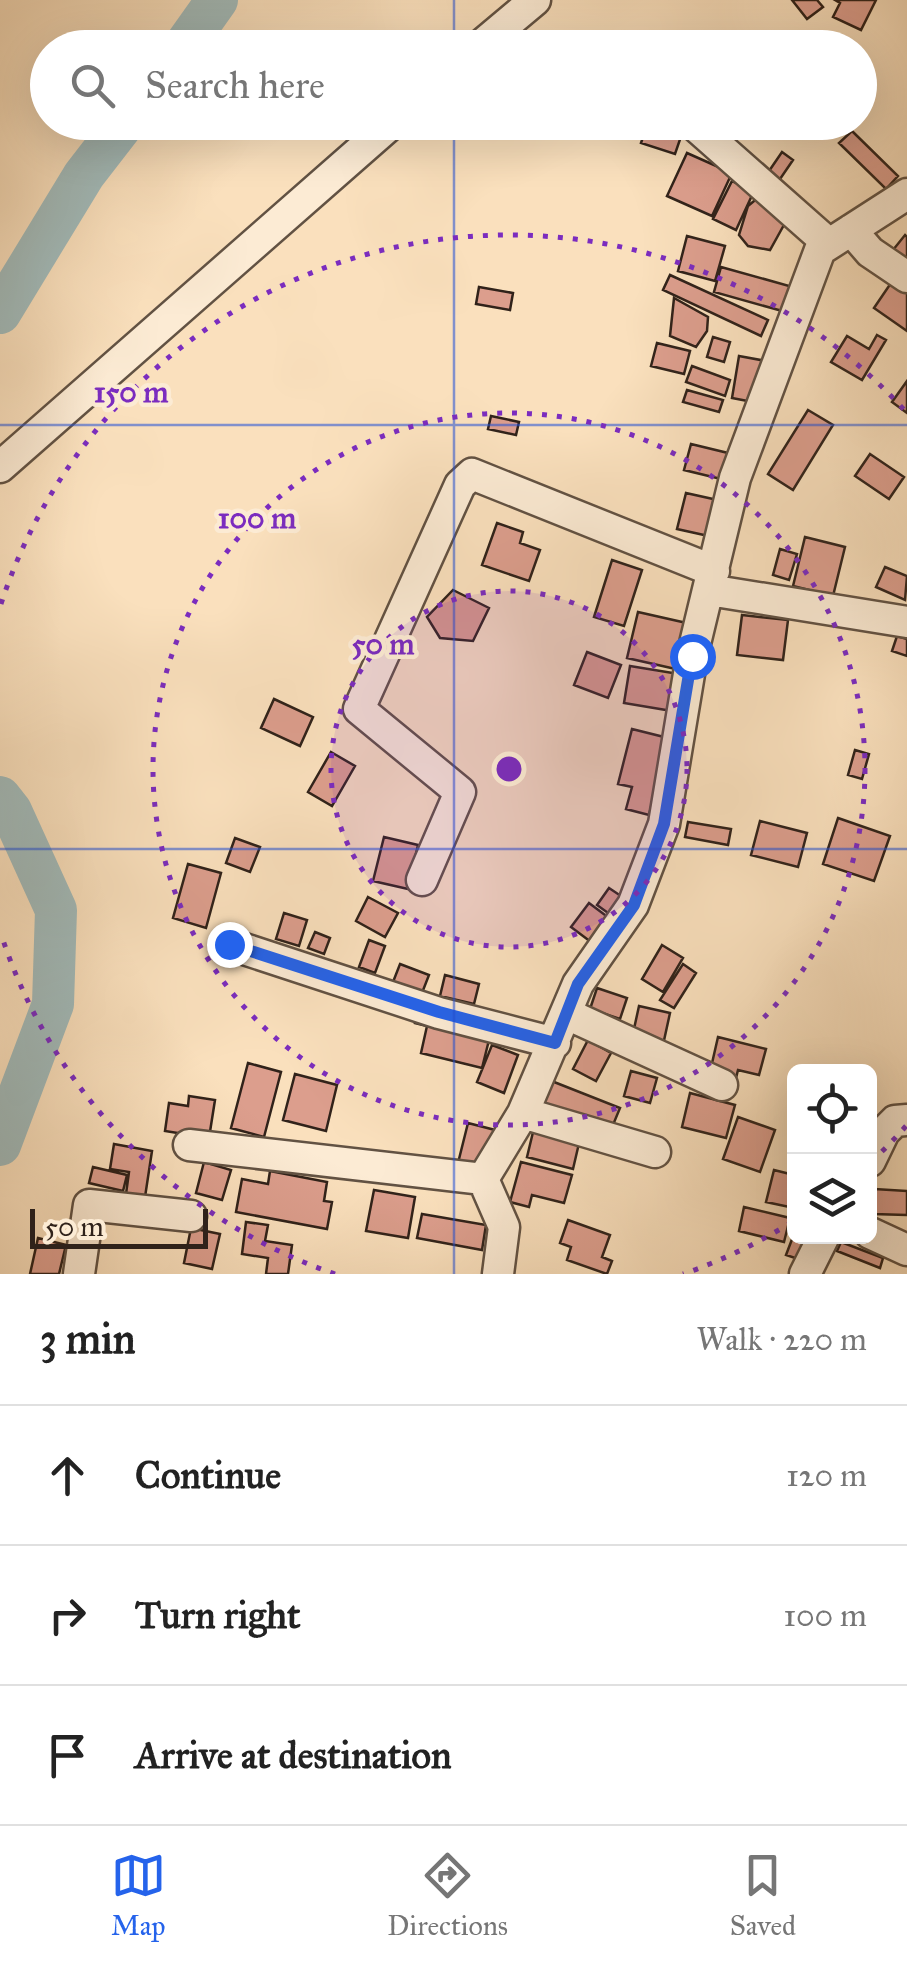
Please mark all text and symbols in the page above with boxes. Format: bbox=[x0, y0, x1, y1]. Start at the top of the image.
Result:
search box bbox=[30, 30, 877, 140]
icon: search bbox=[65, 58, 120, 113]
text: Search here bbox=[145, 62, 325, 108]
text: 150 m bbox=[94, 374, 169, 410]
text: 100 m bbox=[218, 500, 297, 536]
text: 50 m bbox=[351, 626, 415, 662]
route start bbox=[670, 634, 716, 680]
centre of rings bbox=[491, 751, 527, 787]
route end bbox=[207, 922, 253, 968]
map controls bbox=[787, 1064, 877, 1244]
button: locate bbox=[787, 1064, 877, 1154]
button: layers bbox=[787, 1154, 877, 1244]
scale bar bbox=[30, 1204, 208, 1248]
text: 50 m bbox=[45, 1209, 104, 1244]
text: 3 min bbox=[40, 1313, 135, 1365]
text: Walk · 220 m bbox=[697, 1320, 867, 1359]
icon: ahead bbox=[40, 1448, 95, 1503]
text: Continue bbox=[135, 1452, 281, 1498]
text: 120 m bbox=[786, 1456, 867, 1495]
icon: right bbox=[40, 1588, 95, 1643]
text: Turn right bbox=[135, 1592, 301, 1638]
text: 100 m bbox=[783, 1596, 867, 1635]
icon: arrive bbox=[40, 1728, 95, 1783]
text: Arrive at destination bbox=[135, 1732, 452, 1778]
tab: Map bbox=[111, 1848, 166, 1943]
tab: Directions bbox=[387, 1848, 508, 1943]
tab: Saved bbox=[730, 1848, 796, 1943]

